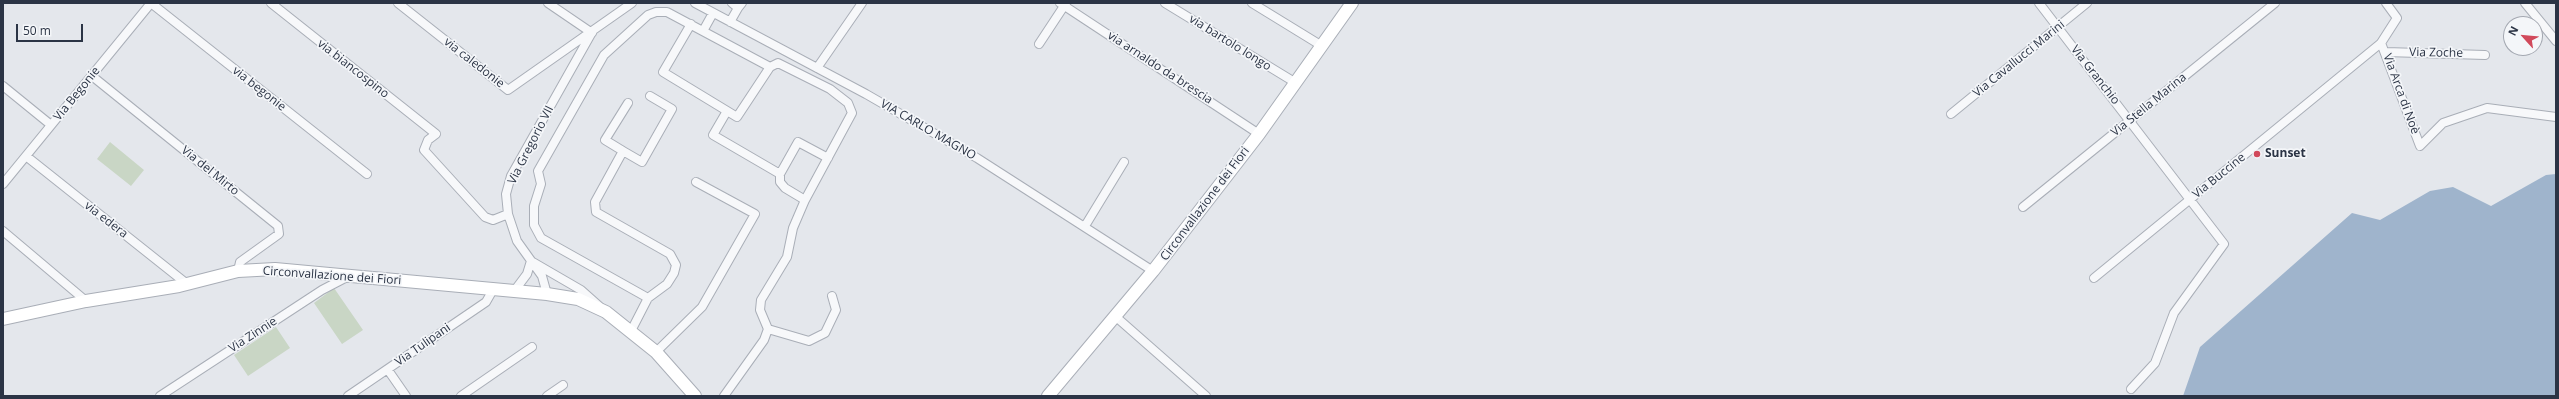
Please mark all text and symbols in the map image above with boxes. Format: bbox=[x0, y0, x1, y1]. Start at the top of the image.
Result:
street label: via bartolo longo bbox=[1186, 12, 1274, 74]
scale bar bbox=[18, 16, 85, 42]
north arrow bbox=[2503, 16, 2543, 56]
street label: Via Cavallucci Marini bbox=[1970, 18, 2068, 100]
text: 50 m bbox=[23, 22, 51, 39]
text: N bbox=[2504, 23, 2521, 38]
street label: via arnaldo da brescia bbox=[1105, 29, 1215, 107]
street label: via caledonie bbox=[441, 35, 507, 91]
street label: via biancospino bbox=[314, 37, 392, 101]
street label: Via Granchio bbox=[2067, 43, 2123, 107]
street label: Via Zoche bbox=[2409, 45, 2463, 61]
street label: Via Arca di Noè bbox=[2380, 52, 2422, 136]
street label: Via Begonie bbox=[51, 64, 103, 124]
street label: via begonie bbox=[229, 64, 289, 114]
street label: Via Stella Marina bbox=[2108, 70, 2190, 140]
street label: VIA CARLO MAGNO bbox=[878, 97, 978, 163]
street label: Via Gregorio VII bbox=[505, 103, 557, 187]
street label: Via del Mirto bbox=[178, 143, 242, 199]
street label: Circonvallazione dei Fiori bbox=[1157, 144, 1253, 264]
place label: Sunset bbox=[2265, 147, 2306, 161]
marker: Sunset bbox=[2252, 149, 2262, 159]
street label: Via Buccine bbox=[2190, 150, 2248, 202]
street label: via edera bbox=[81, 199, 131, 241]
street label: Circonvallazione dei Fiori bbox=[262, 264, 402, 288]
street label: Via Zinnie bbox=[226, 314, 280, 356]
street label: Via Tulipani bbox=[392, 321, 454, 369]

